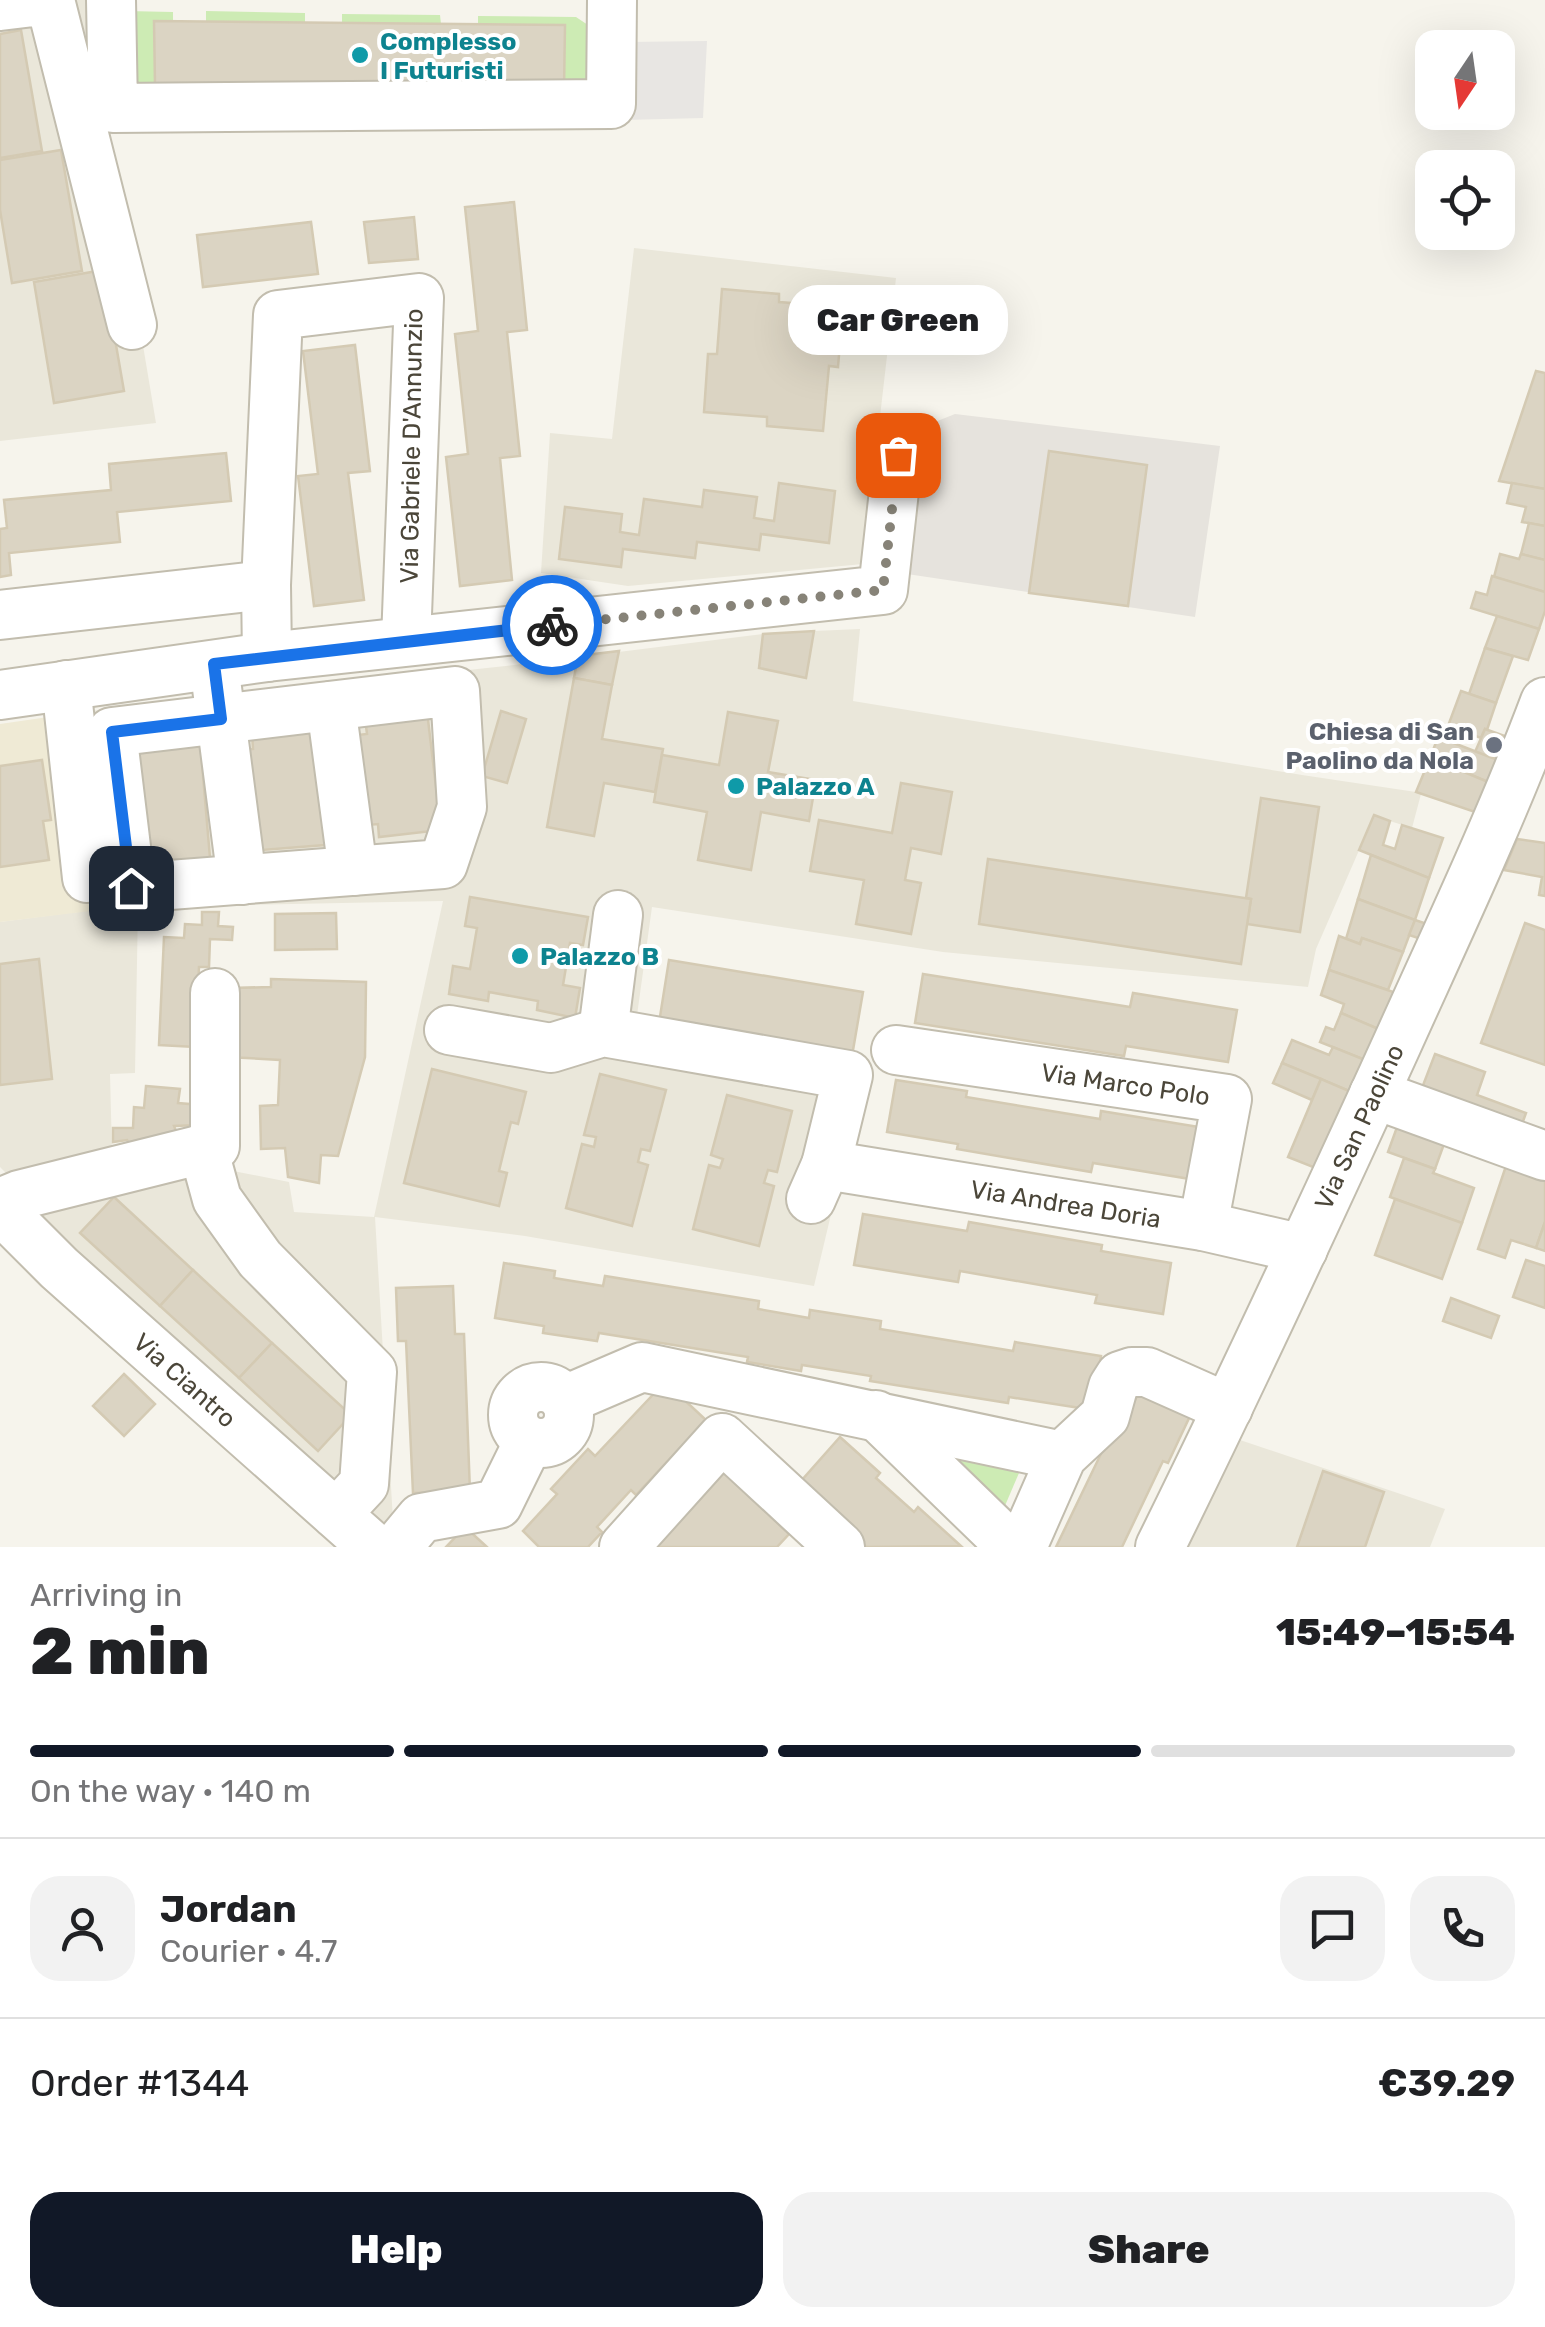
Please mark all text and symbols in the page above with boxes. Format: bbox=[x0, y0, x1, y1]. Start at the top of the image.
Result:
place label: Complesso I Futuristi bbox=[380, 27, 516, 85]
north arrow bbox=[1415, 30, 1515, 130]
map controls bbox=[1415, 30, 1515, 250]
marker: Complesso I Futuristi bbox=[349, 44, 371, 66]
button: locate bbox=[1415, 150, 1515, 250]
callout: Car Green bbox=[788, 285, 1008, 355]
text: Car Green bbox=[817, 301, 979, 339]
street label: Via Gabriele D'Annunzio bbox=[395, 308, 428, 584]
pin bbox=[856, 413, 941, 498]
icon: bag bbox=[871, 428, 926, 483]
courier bbox=[502, 575, 602, 675]
icon: bike bbox=[525, 598, 580, 653]
place label: Chiesa di San Paolino da Nola bbox=[1285, 717, 1474, 775]
marker: Chiesa di San Paolino da Nola bbox=[1483, 734, 1505, 756]
place label: Palazzo A bbox=[756, 772, 875, 801]
marker: Palazzo A bbox=[725, 775, 747, 797]
pin bbox=[89, 846, 174, 931]
icon: home bbox=[104, 861, 159, 916]
place label: Palazzo B bbox=[540, 942, 659, 971]
marker: Palazzo B bbox=[509, 945, 531, 967]
street label: Via San Paolino bbox=[1309, 1040, 1410, 1214]
street label: Via Marco Polo bbox=[1039, 1058, 1212, 1111]
street label: Via Andrea Doria bbox=[968, 1175, 1163, 1234]
street label: Via Ciantro bbox=[127, 1327, 242, 1433]
text: Arriving in bbox=[30, 1576, 182, 1614]
text: 15:49–15:54 bbox=[1276, 1609, 1515, 1655]
text: 2 min bbox=[30, 1613, 210, 1690]
text: On the way · 140 m bbox=[30, 1772, 311, 1810]
button: person bbox=[30, 1876, 135, 1981]
button: chat bbox=[1280, 1876, 1385, 1981]
button: phone bbox=[1410, 1876, 1515, 1981]
text: Jordan bbox=[160, 1886, 297, 1932]
text: Courier · 4.7 bbox=[160, 1932, 337, 1970]
text: Order #1344 bbox=[30, 2060, 249, 2106]
text: €39.29 bbox=[1378, 2060, 1515, 2106]
button: Help bbox=[30, 2192, 763, 2307]
button: Share bbox=[783, 2192, 1515, 2307]

